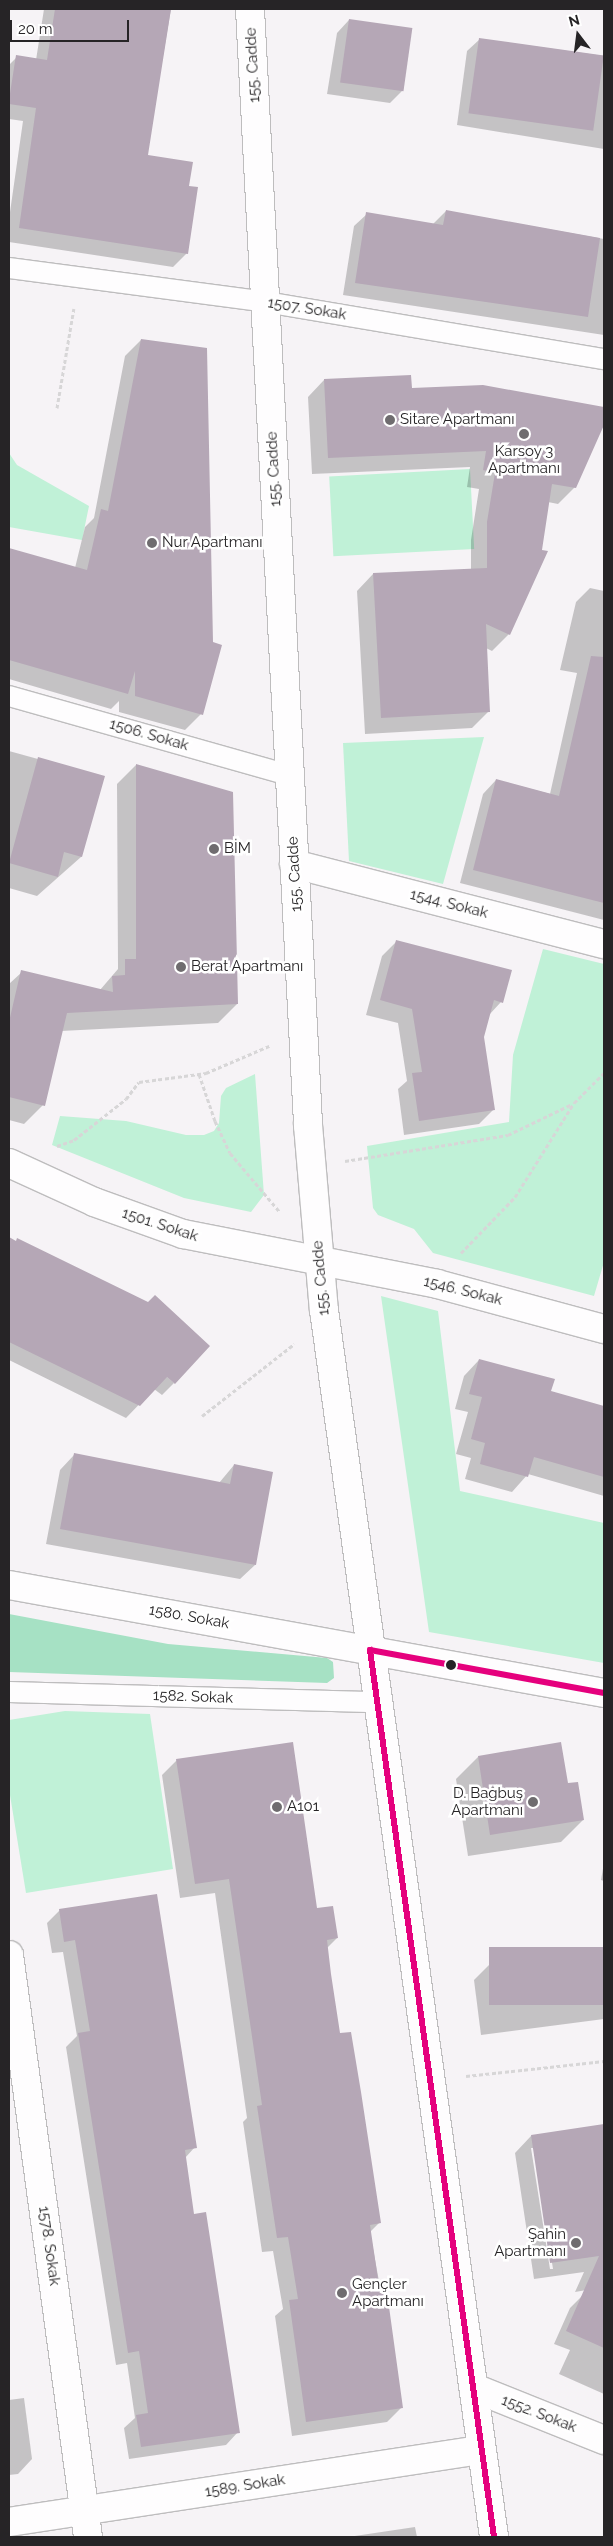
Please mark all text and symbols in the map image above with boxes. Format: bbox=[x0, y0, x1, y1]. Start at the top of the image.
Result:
scale bar bbox=[12, 10, 131, 42]
north arrow bbox=[553, 10, 603, 60]
text: N bbox=[567, 11, 581, 30]
text: 20 m bbox=[18, 20, 53, 38]
street label: 155. Cadde bbox=[242, 27, 264, 103]
street label: 1507. Sokak bbox=[266, 294, 348, 324]
place label: Sitare Apartmanı bbox=[400, 411, 515, 429]
marker: Sitare Apartmanı bbox=[384, 414, 396, 426]
marker: Karsoy 3 Apartmanı bbox=[518, 428, 530, 440]
street label: 155. Cadde bbox=[263, 431, 285, 507]
place label: Karsoy 3 Apartmanı bbox=[488, 442, 560, 477]
place label: Nur Apartmanı bbox=[162, 534, 263, 552]
marker: Nur Apartmanı bbox=[146, 537, 158, 549]
street label: 1506. Sokak bbox=[107, 715, 191, 755]
street label: 155. Cadde bbox=[284, 836, 306, 912]
place label: BİM bbox=[224, 840, 251, 858]
marker: BİM bbox=[208, 843, 220, 855]
street label: 1544. Sokak bbox=[408, 886, 490, 922]
place label: Berat Apartmanı bbox=[191, 958, 304, 976]
marker: Berat Apartmanı bbox=[175, 961, 187, 973]
street label: 1501. Sokak bbox=[120, 1204, 200, 1246]
street label: 155. Cadde bbox=[309, 1240, 333, 1316]
street label: 1546. Sokak bbox=[422, 1273, 504, 1309]
street label: 1580. Sokak bbox=[147, 1601, 231, 1633]
unlabelled marker bbox=[446, 1660, 456, 1670]
street label: 1582. Sokak bbox=[153, 1687, 233, 1707]
place label: D. Bağbuş Apartmanı bbox=[451, 1784, 523, 1819]
marker: D. Bağbuş Apartmanı bbox=[527, 1796, 539, 1808]
place label: A101 bbox=[287, 1798, 319, 1816]
marker: A101 bbox=[271, 1801, 283, 1813]
street label: 1578. Sokak bbox=[35, 2205, 63, 2287]
place label: Şahin Apartmanı bbox=[494, 2225, 566, 2260]
marker: Şahin Apartmanı bbox=[570, 2237, 582, 2249]
place label: Gençler Apartmanı bbox=[352, 2275, 424, 2310]
marker: Gençler Apartmanı bbox=[336, 2287, 348, 2299]
street label: 1552. Sokak bbox=[499, 2391, 579, 2437]
street label: 1589. Sokak bbox=[204, 2471, 286, 2501]

